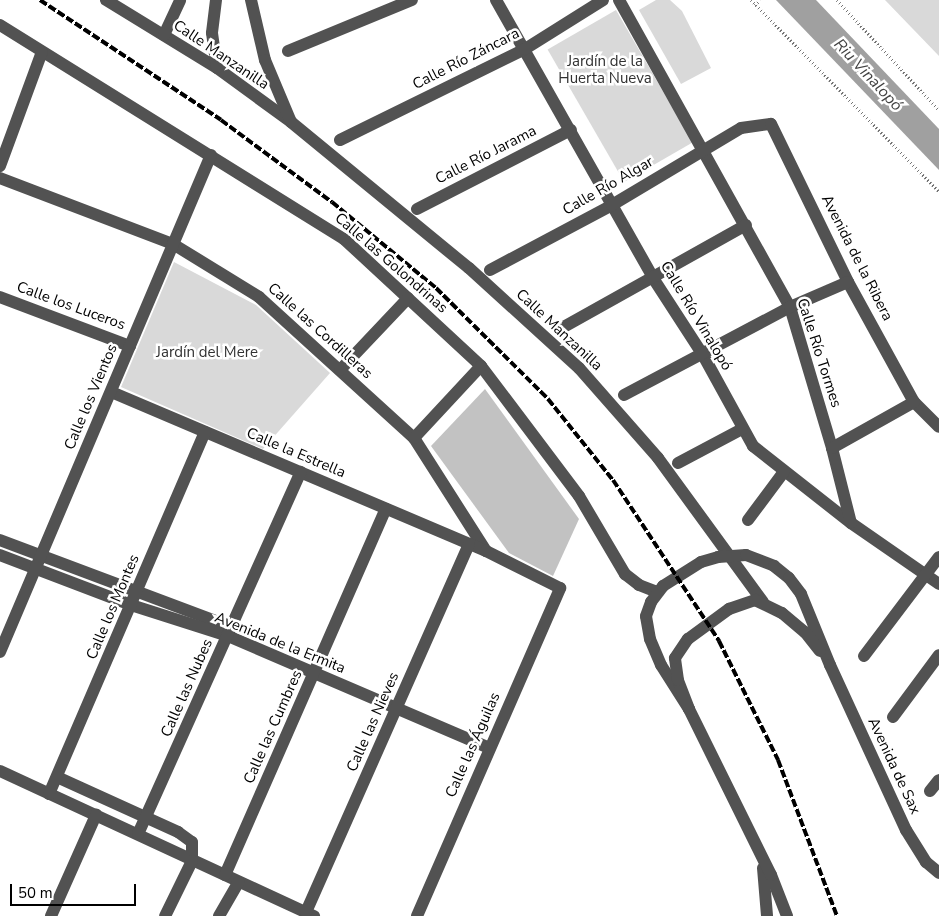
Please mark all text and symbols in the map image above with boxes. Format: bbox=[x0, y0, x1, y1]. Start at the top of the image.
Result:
street label: Calle Manzanilla bbox=[170, 16, 272, 94]
street label: Calle Río Záncara bbox=[410, 24, 522, 94]
water label: Riu Vinalopó bbox=[830, 35, 906, 115]
park label: Jardín de la Huerta Nueva bbox=[558, 52, 652, 87]
street label: Calle Río Jarama bbox=[432, 122, 540, 188]
street label: Calle Río Algar bbox=[560, 153, 656, 219]
street label: Avenida de la Ribera bbox=[817, 192, 897, 324]
street label: Calle las Golondrinas bbox=[331, 209, 451, 317]
street label: Calle Río Vinalopó bbox=[656, 258, 736, 374]
street label: Calle los Luceros bbox=[14, 278, 128, 334]
street label: Calle las Cordilleras bbox=[264, 279, 376, 383]
street label: Calle Manzanilla bbox=[512, 285, 606, 375]
street label: Calle Río Tormes bbox=[793, 296, 845, 410]
street label: Calle los Vientos bbox=[61, 341, 121, 453]
park label: Jardín del Mere bbox=[156, 344, 258, 362]
street label: Calle la Estrella bbox=[244, 424, 348, 482]
street label: Calle los Montes bbox=[83, 552, 143, 662]
street label: Avenida de la Ermita bbox=[212, 609, 348, 677]
street label: Calle las Nubes bbox=[157, 636, 217, 740]
street label: Calle las Cumbres bbox=[240, 667, 306, 787]
street label: Calle las Nieves bbox=[343, 669, 403, 775]
street label: Calle las Águilas bbox=[442, 690, 504, 800]
street label: Avenida de Sax bbox=[864, 715, 924, 817]
scale bar bbox=[12, 874, 139, 906]
text: 50 m bbox=[18, 883, 53, 903]

